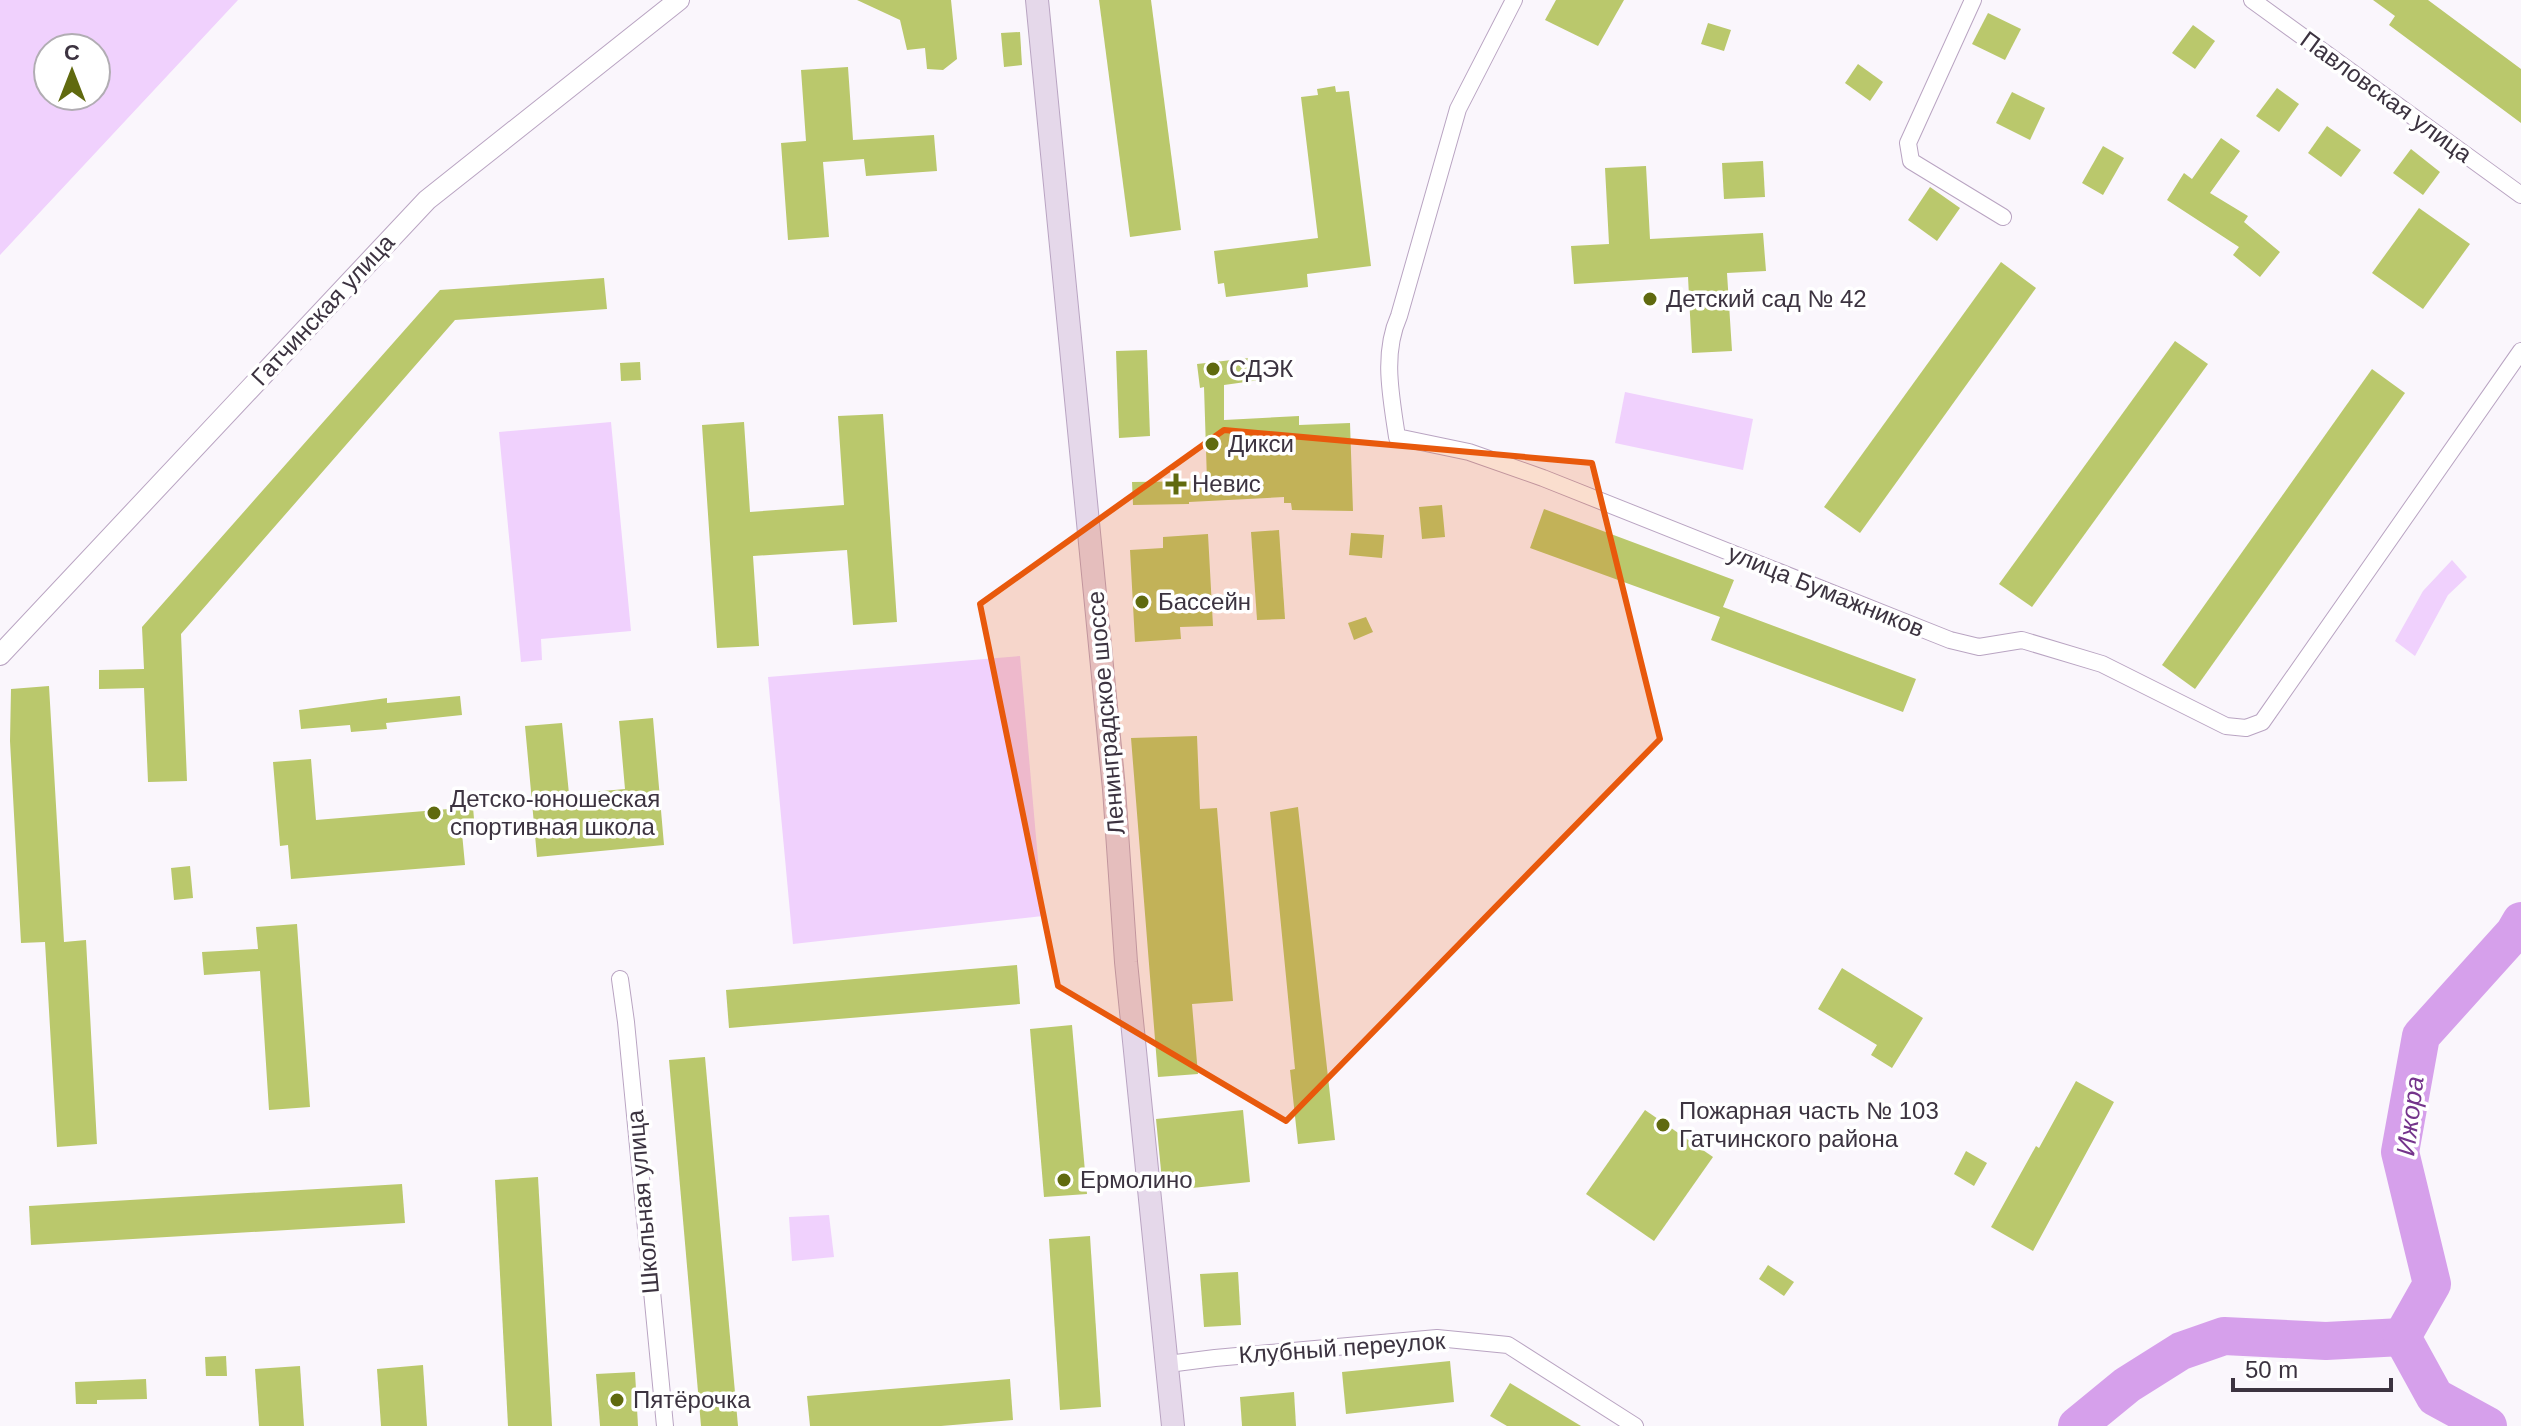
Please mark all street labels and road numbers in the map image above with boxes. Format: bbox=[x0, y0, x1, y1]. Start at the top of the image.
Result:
street label: Павловская улица bbox=[2295, 25, 2478, 168]
street label: Гатчинская улица bbox=[246, 228, 400, 391]
street label: улица Бумажников bbox=[1724, 539, 1928, 642]
street label: Ленинградское шоссе bbox=[1081, 590, 1130, 836]
street label: Школьная улица bbox=[621, 1108, 664, 1295]
street label: Клубный переулок bbox=[1238, 1327, 1447, 1368]

